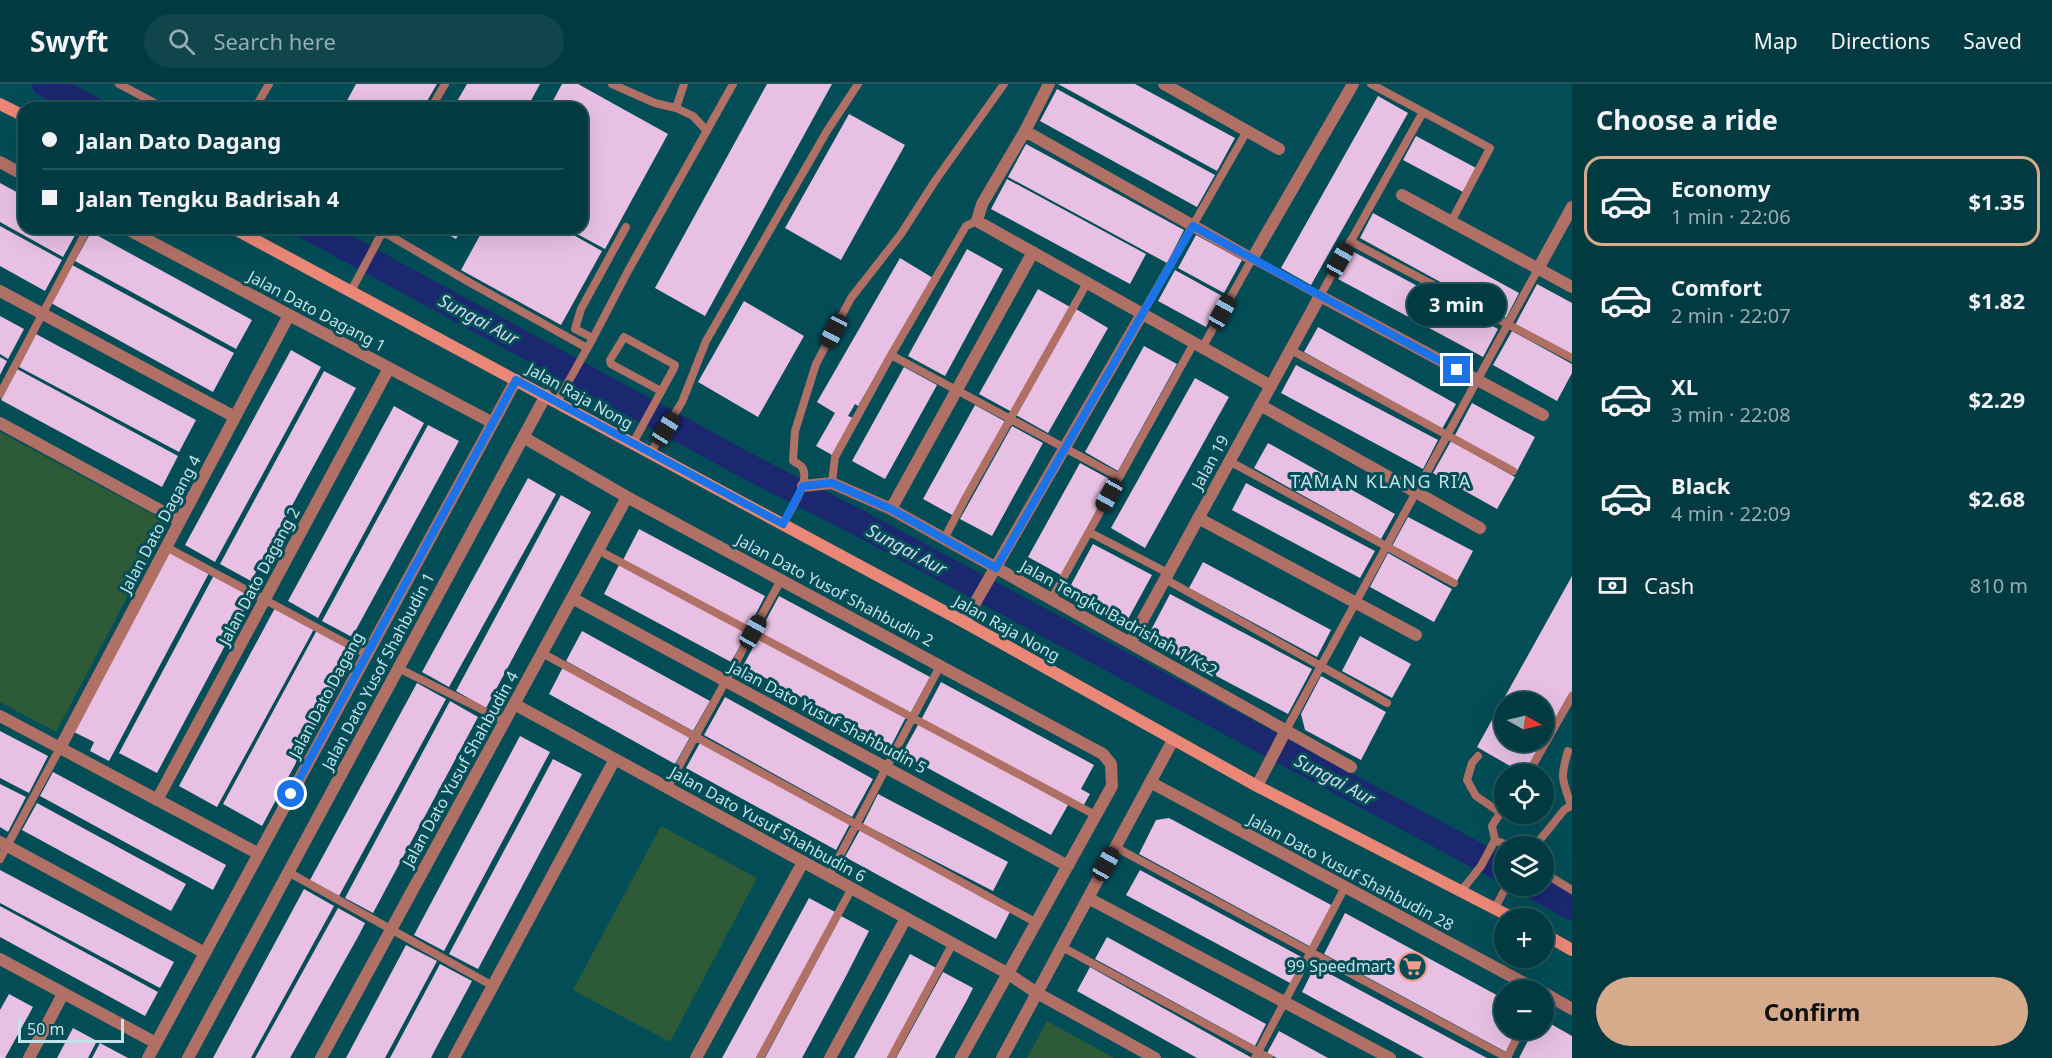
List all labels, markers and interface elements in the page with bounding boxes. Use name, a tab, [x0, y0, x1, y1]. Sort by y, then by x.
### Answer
search box	[144, 14, 564, 68]
text: Swyft	[30, 22, 108, 60]
icon: search	[165, 25, 198, 58]
text: Search here	[213, 26, 336, 56]
text: Map	[1754, 27, 1798, 55]
text: Directions	[1831, 27, 1930, 55]
text: Saved	[1963, 27, 2022, 55]
text: Choose a ride	[1596, 101, 1778, 138]
text: Jalan Dato Dagang	[78, 125, 281, 155]
text: Economy	[1671, 173, 1770, 203]
icon: car	[1599, 174, 1653, 228]
text: Jalan Tengku Badrisah 4	[78, 183, 339, 213]
text: $1.35	[1968, 186, 2025, 216]
text: 1 min · 22:06	[1671, 203, 1791, 230]
car	[1323, 240, 1357, 280]
street label: Jalan Dato Dagang 1	[242, 264, 390, 357]
text: Comfort	[1671, 272, 1762, 302]
icon: car	[1599, 273, 1653, 327]
callout: 3 min	[1408, 283, 1506, 325]
text: $1.82	[1968, 285, 2025, 315]
water label: Sungai Aur	[435, 288, 524, 351]
text: 3 min	[1429, 291, 1484, 318]
car	[1205, 292, 1239, 332]
text: 2 min · 22:07	[1671, 302, 1791, 329]
car	[818, 311, 850, 351]
route end	[1443, 356, 1470, 383]
street label: Jalan Raja Nong	[521, 357, 637, 434]
text: XL	[1671, 371, 1698, 401]
icon: car	[1599, 372, 1653, 426]
text: $2.29	[1968, 384, 2025, 414]
text: 3 min · 22:08	[1671, 401, 1791, 428]
car	[649, 409, 683, 449]
street label: Jalan 19	[1185, 431, 1234, 495]
street label: Jalan Dato Dagang 4	[113, 451, 206, 599]
district label: TAMAN KLANG RIA	[1290, 469, 1472, 493]
text: Black	[1671, 470, 1730, 500]
icon: car	[1599, 471, 1653, 525]
car	[1092, 475, 1126, 515]
text: $2.68	[1968, 483, 2025, 513]
text: 4 min · 22:09	[1671, 500, 1791, 527]
street label: Jalan Dato Dagang 2	[212, 503, 305, 651]
water label: Sungai Aur	[863, 518, 952, 581]
street label: Jalan Dato Yusof Shahbudin 2	[731, 528, 938, 652]
street label: Jalan Tengku Badrishah 1/Ks2	[1015, 554, 1221, 681]
street label: Jalan Dato Yusof Shahbudin 1	[316, 568, 440, 775]
icon: cash	[1596, 569, 1629, 602]
text: Cash	[1644, 570, 1694, 600]
text: 810 m	[1970, 572, 2028, 599]
street label: Jalan Raja Nong	[948, 589, 1064, 666]
car	[736, 612, 770, 652]
street label: Jalan Dato Dagang	[282, 628, 369, 764]
street label: Jalan Dato Yusuf Shahbudin 5	[724, 654, 931, 779]
street label: Jalan Dato Yusuf Shahbudin 4	[396, 667, 523, 873]
north arrow	[1494, 692, 1554, 752]
map controls	[1494, 692, 1554, 1040]
water label: Sungai Aur	[1291, 748, 1380, 811]
street label: Jalan Dato Yusuf Shahbudin 6	[664, 760, 870, 887]
button: locate	[1494, 764, 1554, 824]
route start	[277, 780, 304, 807]
street label: Jalan Dato Yusuf Shahbudin 28	[1243, 807, 1458, 936]
button: layers	[1494, 836, 1554, 896]
car	[1089, 844, 1123, 884]
button: +	[1494, 908, 1554, 968]
supermarket icon: 99 Speedmart	[1397, 950, 1429, 982]
place label: 99 Speedmart	[1287, 955, 1392, 977]
button: Confirm	[1596, 977, 2028, 1046]
button: −	[1494, 980, 1554, 1040]
scale bar	[18, 1016, 124, 1044]
text: 50 m	[27, 1018, 64, 1040]

